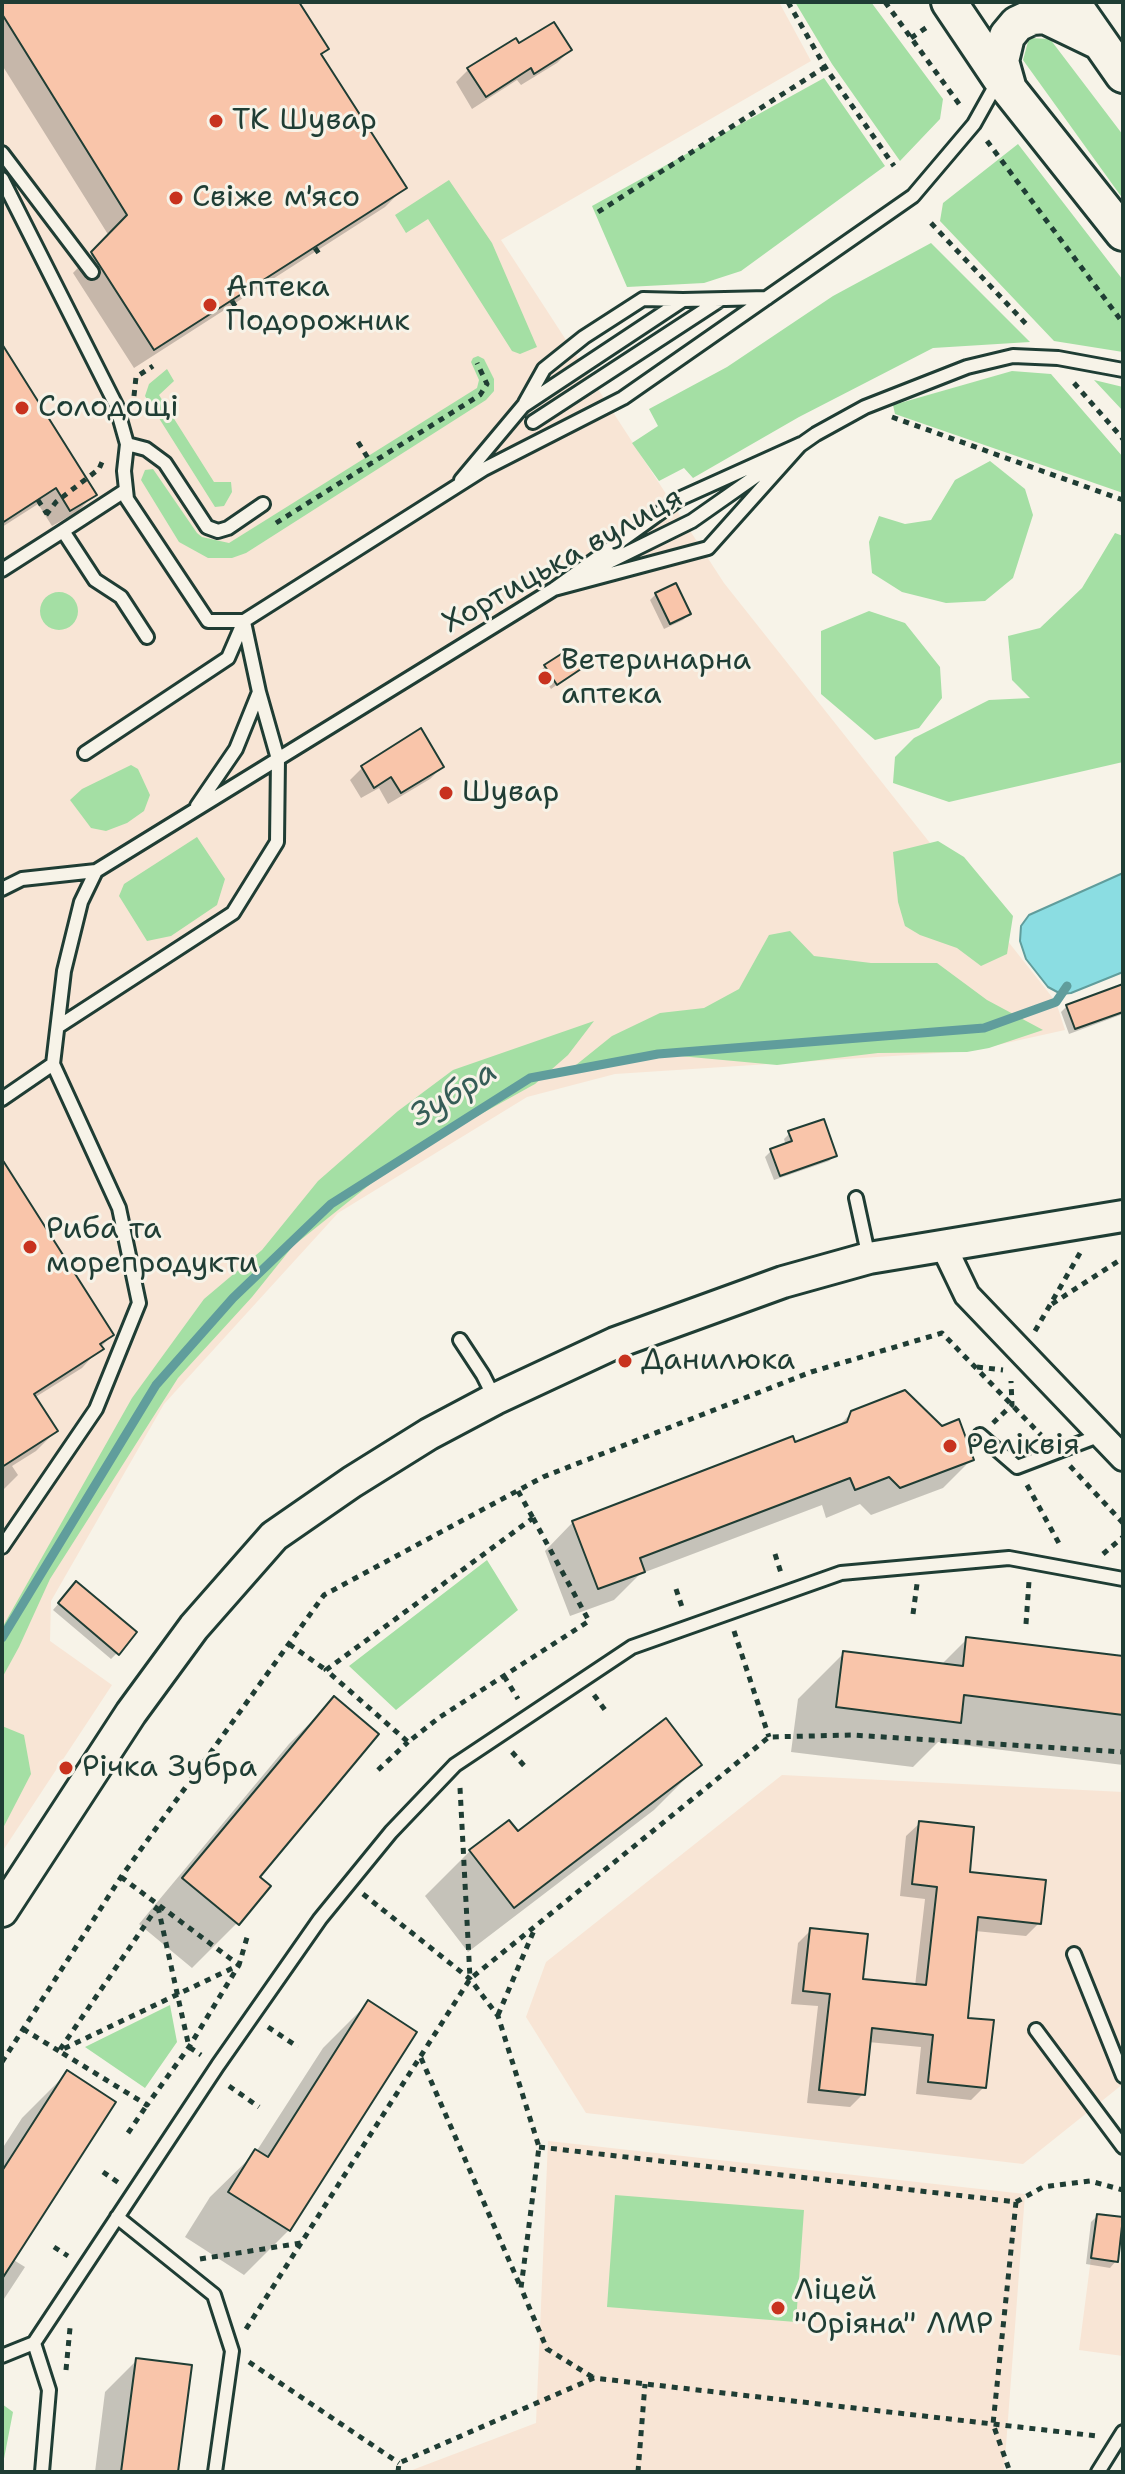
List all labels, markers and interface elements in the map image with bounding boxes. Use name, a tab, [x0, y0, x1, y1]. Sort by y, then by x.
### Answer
place label: ТК Шувар	[232, 103, 377, 139]
marker: ТК Шувар	[207, 112, 225, 130]
place label: Свіже м'ясо	[192, 180, 360, 216]
marker: Свіже м'ясо	[167, 189, 185, 207]
place label: Аптека Подорожник	[226, 270, 410, 340]
marker: Аптека Подорожник	[201, 296, 219, 314]
place label: Солодощі	[38, 390, 179, 426]
marker: Солодощі	[13, 399, 31, 417]
street label: Хортицька вулиця	[437, 480, 689, 642]
place label: Ветеринарна аптека	[561, 643, 751, 714]
marker: Ветеринарна аптека	[536, 669, 554, 687]
place label: Шувар	[462, 775, 559, 811]
marker: Шувар	[437, 784, 455, 802]
water label: Зубра	[403, 1053, 505, 1137]
place label: Риба та морепродукти	[46, 1212, 258, 1282]
marker: Риба та морепродукти	[21, 1238, 39, 1256]
place label: Данилюка	[641, 1343, 795, 1379]
marker: Данилюка	[616, 1352, 634, 1370]
place label: Реліквія	[966, 1428, 1080, 1464]
marker: Реліквія	[941, 1437, 959, 1455]
place label: Річка Зубра	[82, 1750, 257, 1786]
marker: Річка Зубра	[57, 1759, 75, 1777]
place label: Ліцей "Оріяна" ЛМР	[794, 2273, 993, 2344]
marker: Ліцей "Оріяна" ЛМР	[769, 2299, 787, 2317]

